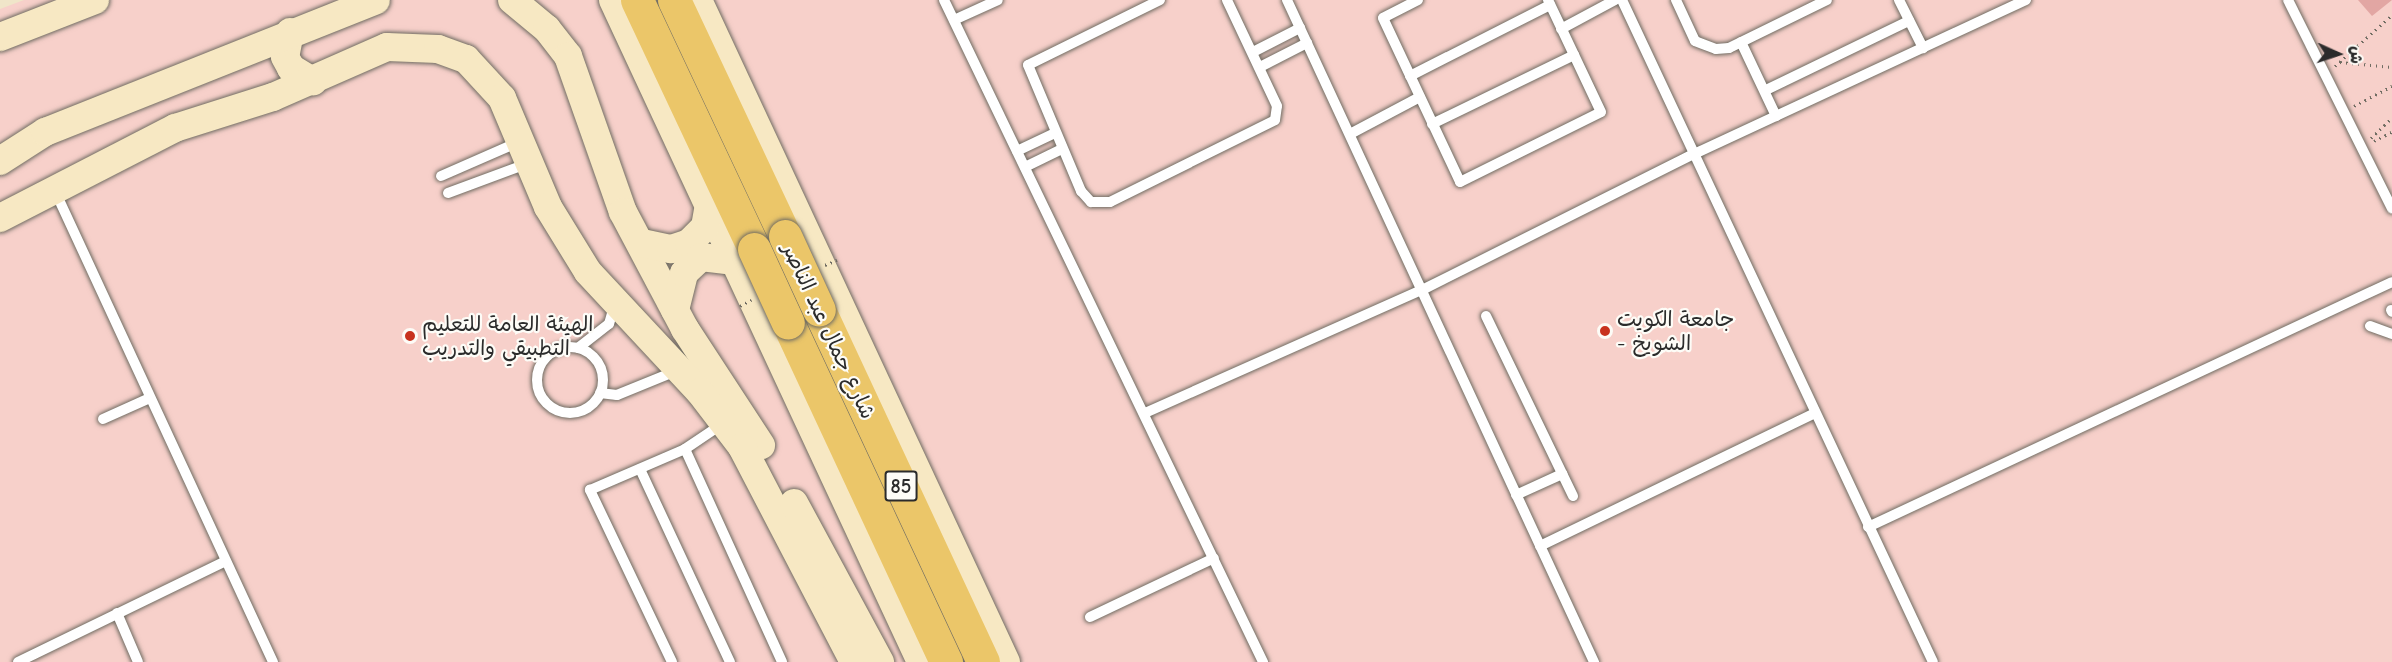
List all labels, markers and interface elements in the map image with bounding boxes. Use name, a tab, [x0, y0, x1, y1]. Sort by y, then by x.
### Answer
north arrow	[2308, 24, 2368, 84]
text: ش	[2347, 46, 2365, 64]
street label: شارع جمال عبد الناصر	[777, 239, 881, 423]
place label: جامعة الكويت - الشويخ	[1617, 306, 1734, 356]
place label: الهيئة العامة للتعليم التطبيقي والتدريب	[422, 311, 593, 361]
marker: جامعة الكويت - الشويخ	[1598, 324, 1612, 338]
marker: الهيئة العامة للتعليم التطبيقي والتدريب	[403, 329, 417, 343]
road number: 85	[884, 469, 918, 503]

